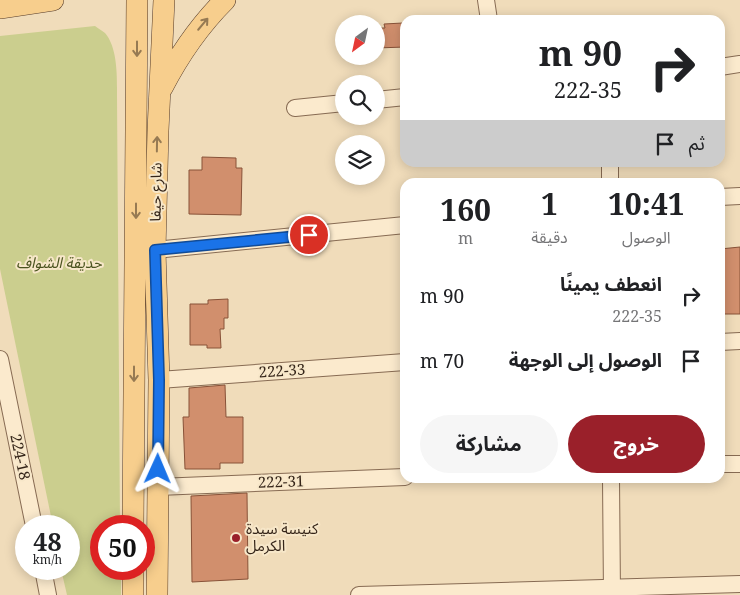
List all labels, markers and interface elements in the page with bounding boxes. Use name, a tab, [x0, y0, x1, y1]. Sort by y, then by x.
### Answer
north arrow	[335, 15, 385, 65]
map controls	[335, 15, 385, 185]
one-way arrow	[197, 18, 209, 31]
text: 90 m	[539, 29, 622, 76]
icon: right	[640, 35, 705, 100]
one-way arrow	[132, 40, 142, 56]
text: 222-35	[554, 74, 622, 104]
button: search	[335, 75, 385, 125]
icon: arrive	[651, 130, 679, 158]
text: ثم	[689, 130, 705, 156]
button: layers	[335, 135, 385, 185]
one-way arrow	[153, 136, 162, 152]
street label: شارع حيفا	[144, 162, 169, 222]
text: 1	[541, 183, 558, 224]
text: 10:41	[608, 183, 685, 224]
text: 160	[440, 189, 491, 230]
one-way arrow	[131, 202, 141, 219]
pin	[288, 214, 330, 256]
icon: arrive	[295, 221, 323, 249]
text: دقيقة	[531, 226, 568, 248]
text: الوصول	[622, 226, 671, 248]
text: m	[458, 227, 473, 249]
park label: حديقة الشواف	[16, 252, 102, 272]
text: انعطف يمينًا	[560, 271, 662, 297]
icon: right	[677, 282, 705, 310]
text: 90 m	[420, 283, 464, 309]
text: 222-35	[612, 305, 662, 327]
text: الوصول إلى الوجهة	[509, 347, 662, 373]
icon: arrive	[677, 347, 705, 375]
text: 70 m	[420, 348, 464, 374]
street label: 222-33	[258, 358, 306, 382]
one-way arrow	[129, 365, 139, 381]
button: مشاركة	[420, 415, 558, 473]
button: خروج	[568, 415, 705, 473]
street label: 224-18	[6, 432, 36, 482]
position arrow	[131, 442, 183, 494]
street label: 222-31	[257, 470, 305, 492]
speed limit sign: 50	[90, 515, 155, 580]
place label: كنيسة سيدة الكرمل	[246, 518, 319, 555]
text: 48	[33, 524, 62, 558]
marker: كنيسة سيدة الكرمل	[230, 532, 242, 544]
text: km/h	[33, 551, 62, 568]

